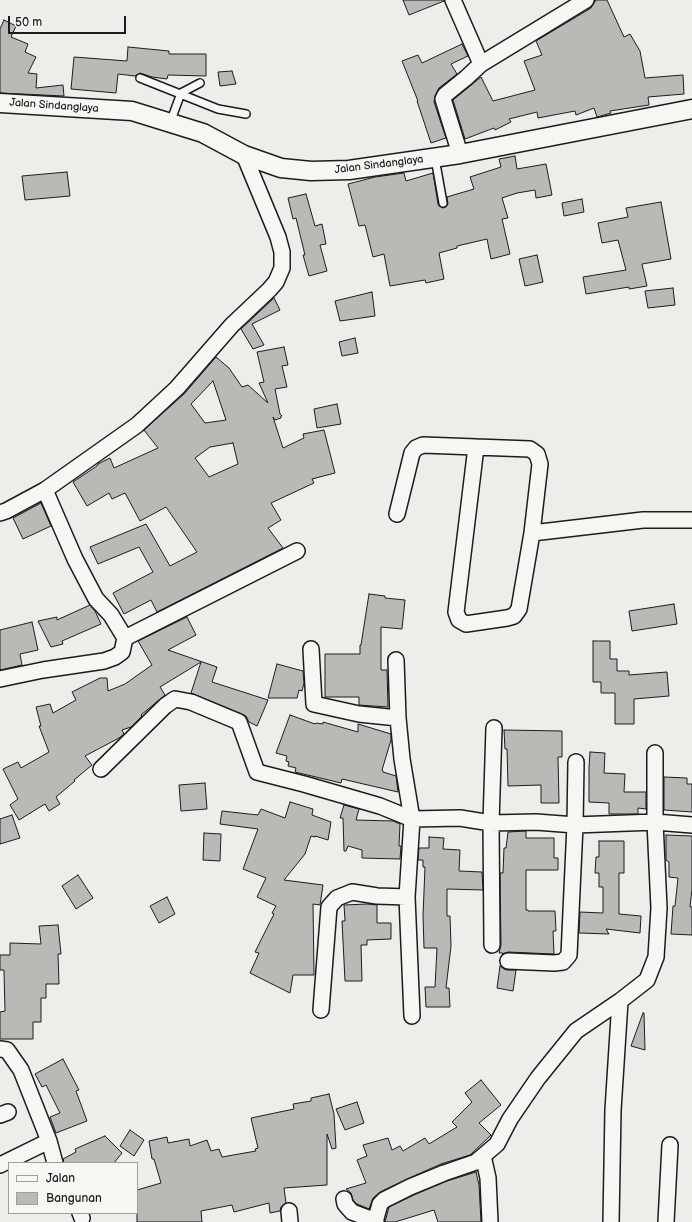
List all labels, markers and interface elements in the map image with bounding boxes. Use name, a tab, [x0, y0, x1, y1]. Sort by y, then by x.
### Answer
scale bar	[10, 8, 128, 34]
text: 50 m	[15, 15, 42, 30]
street label: Jalan Sindanglaya	[9, 96, 99, 116]
street label: Jalan Sindanglaya	[334, 153, 424, 177]
legend	[8, 1162, 138, 1214]
text: Jalan	[46, 1171, 75, 1186]
text: Bangunan	[46, 1191, 102, 1206]

